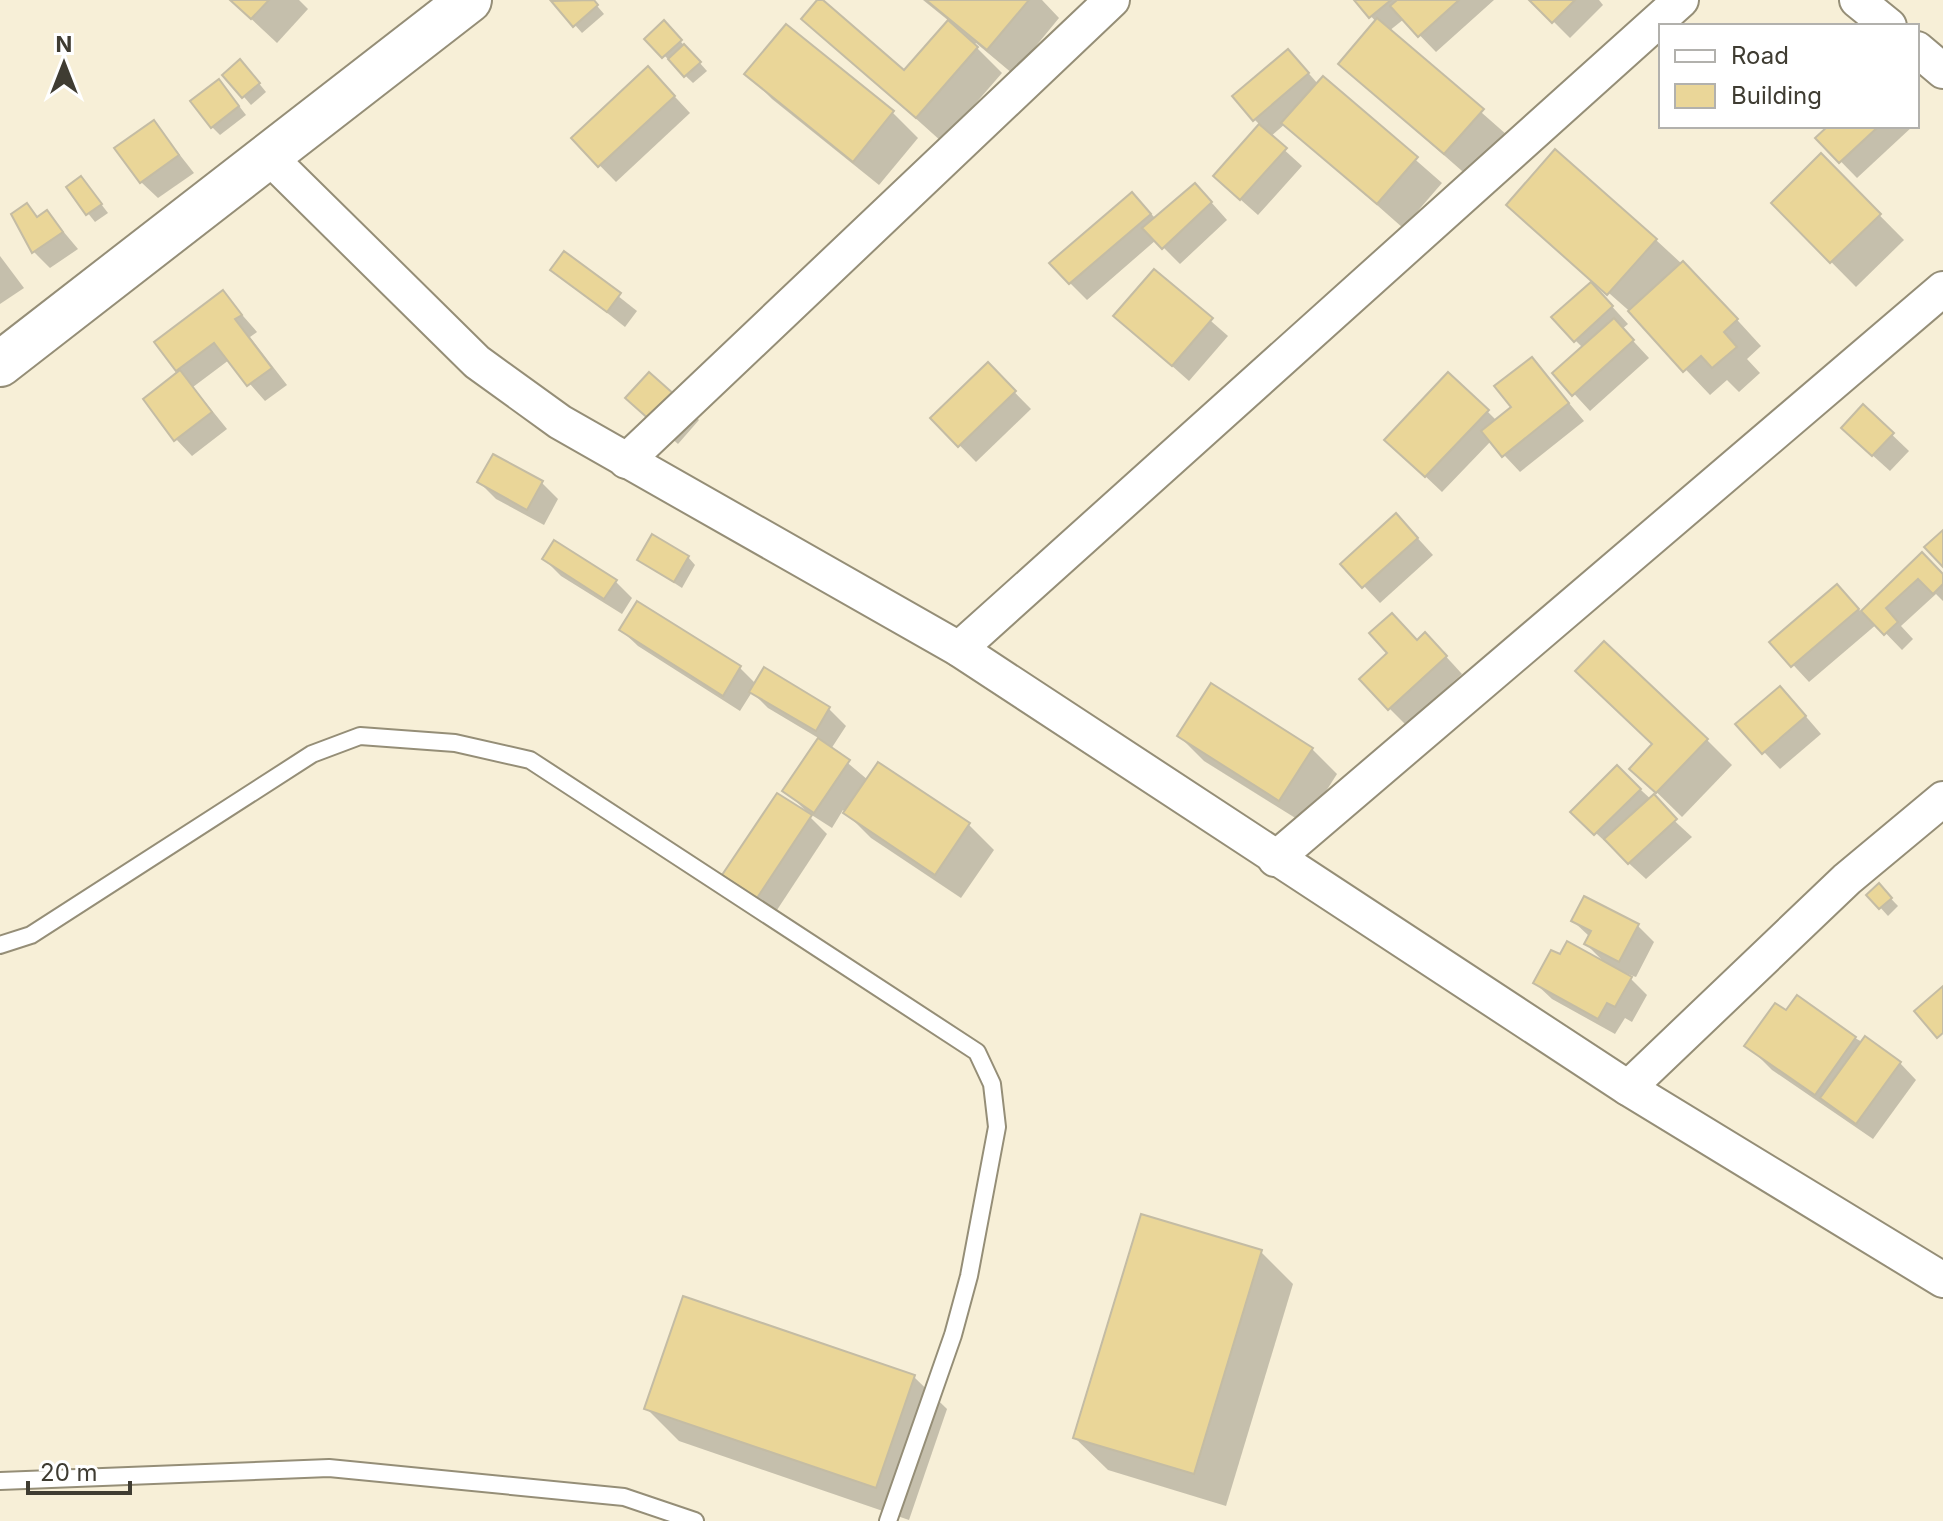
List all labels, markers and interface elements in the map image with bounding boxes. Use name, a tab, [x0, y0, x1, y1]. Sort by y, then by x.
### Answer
north arrow	[24, 24, 104, 104]
legend	[1659, 24, 1919, 128]
text: N	[56, 31, 72, 57]
text: Road	[1731, 41, 1789, 70]
text: Building	[1731, 81, 1822, 110]
scale bar	[28, 1445, 130, 1495]
text: 20 m	[40, 1458, 98, 1487]

